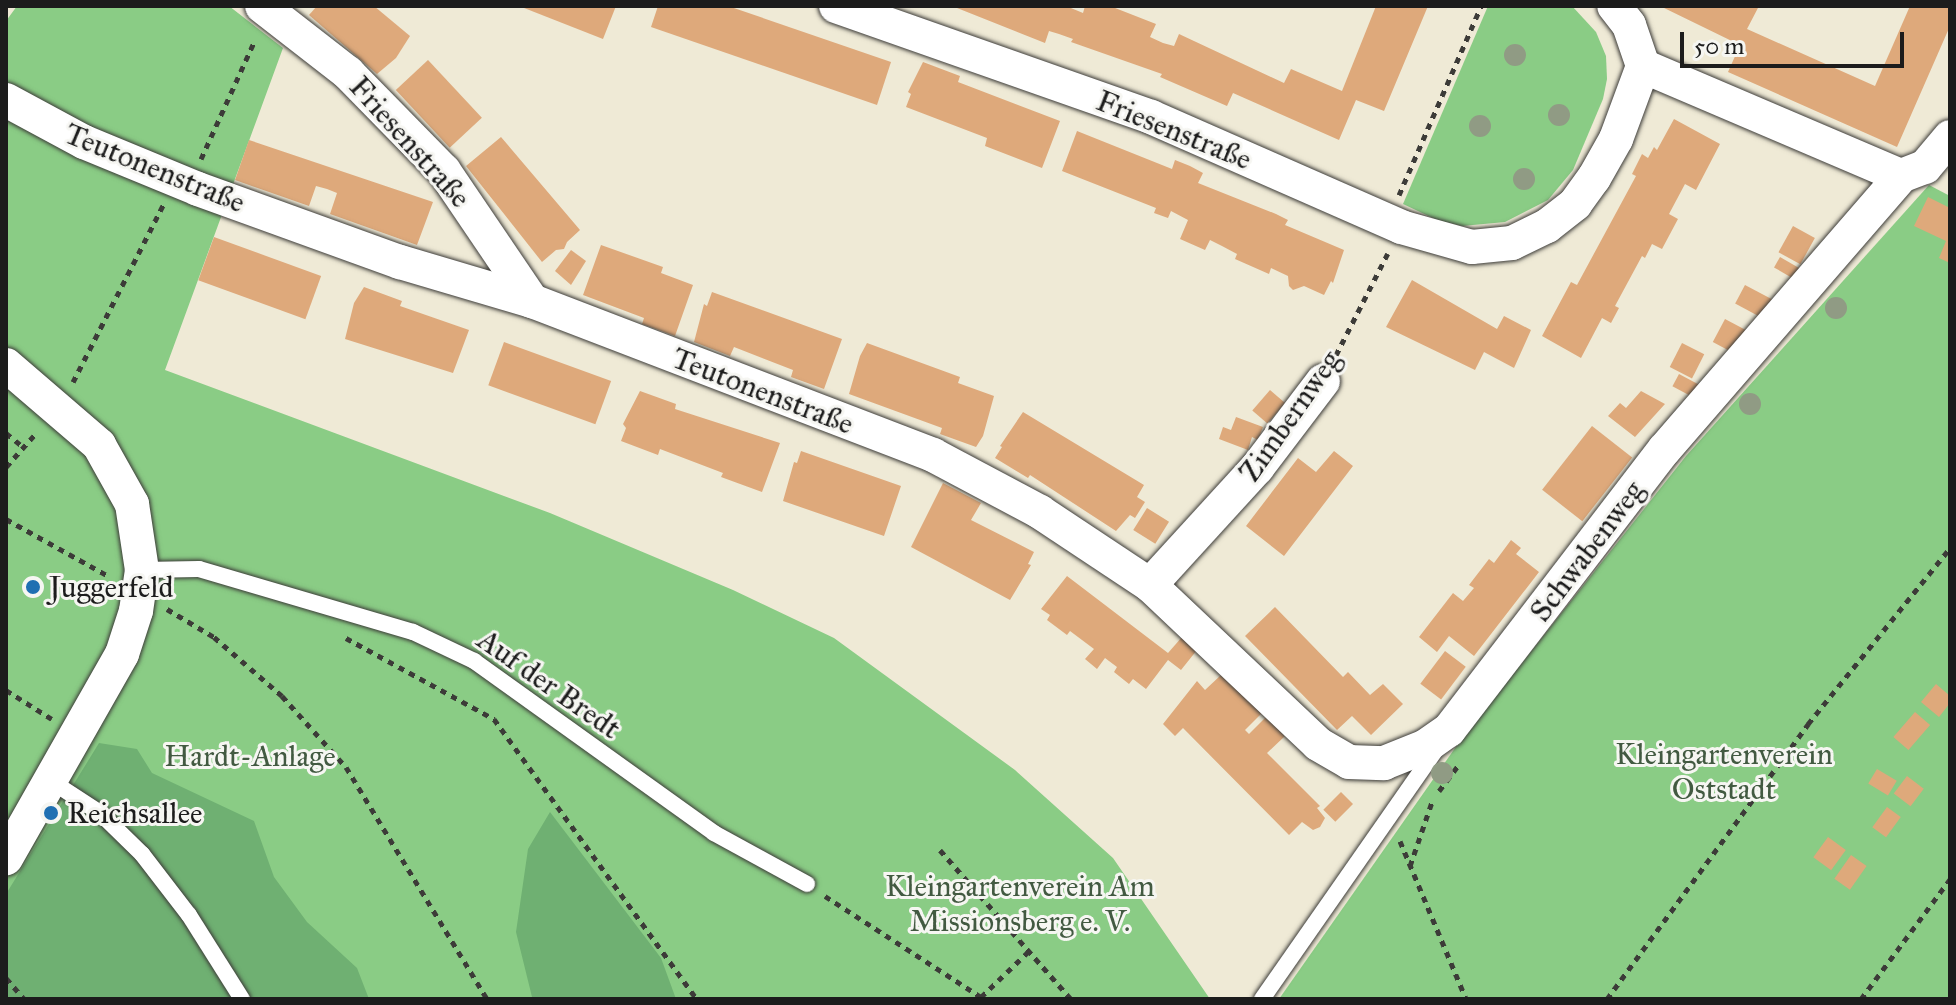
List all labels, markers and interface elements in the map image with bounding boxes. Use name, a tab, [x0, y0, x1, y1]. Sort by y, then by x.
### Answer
scale bar	[1684, 16, 1908, 66]
text: 50 m	[1694, 31, 1744, 61]
street label: Friesenstraße	[342, 69, 478, 215]
street label: Friesenstraße	[1091, 83, 1257, 177]
street label: Teutonenstraße	[60, 116, 250, 220]
street label: Teutonenstraße	[667, 340, 859, 442]
street label: Zimbernweg	[1232, 343, 1348, 489]
street label: Schwabenweg	[1522, 473, 1652, 629]
place label: Juggerfeld	[49, 569, 174, 605]
marker: Juggerfeld	[24, 578, 42, 596]
street label: Auf der Bredt	[470, 621, 628, 747]
park label: Kleingartenverein Oststadt	[1615, 736, 1833, 806]
park label: Hardt-Anlage	[164, 738, 336, 774]
place label: Reichsallee	[67, 795, 203, 831]
marker: Reichsallee	[42, 804, 60, 822]
park label: Kleingartenverein Am Missionsberg e. V.	[885, 868, 1155, 938]

